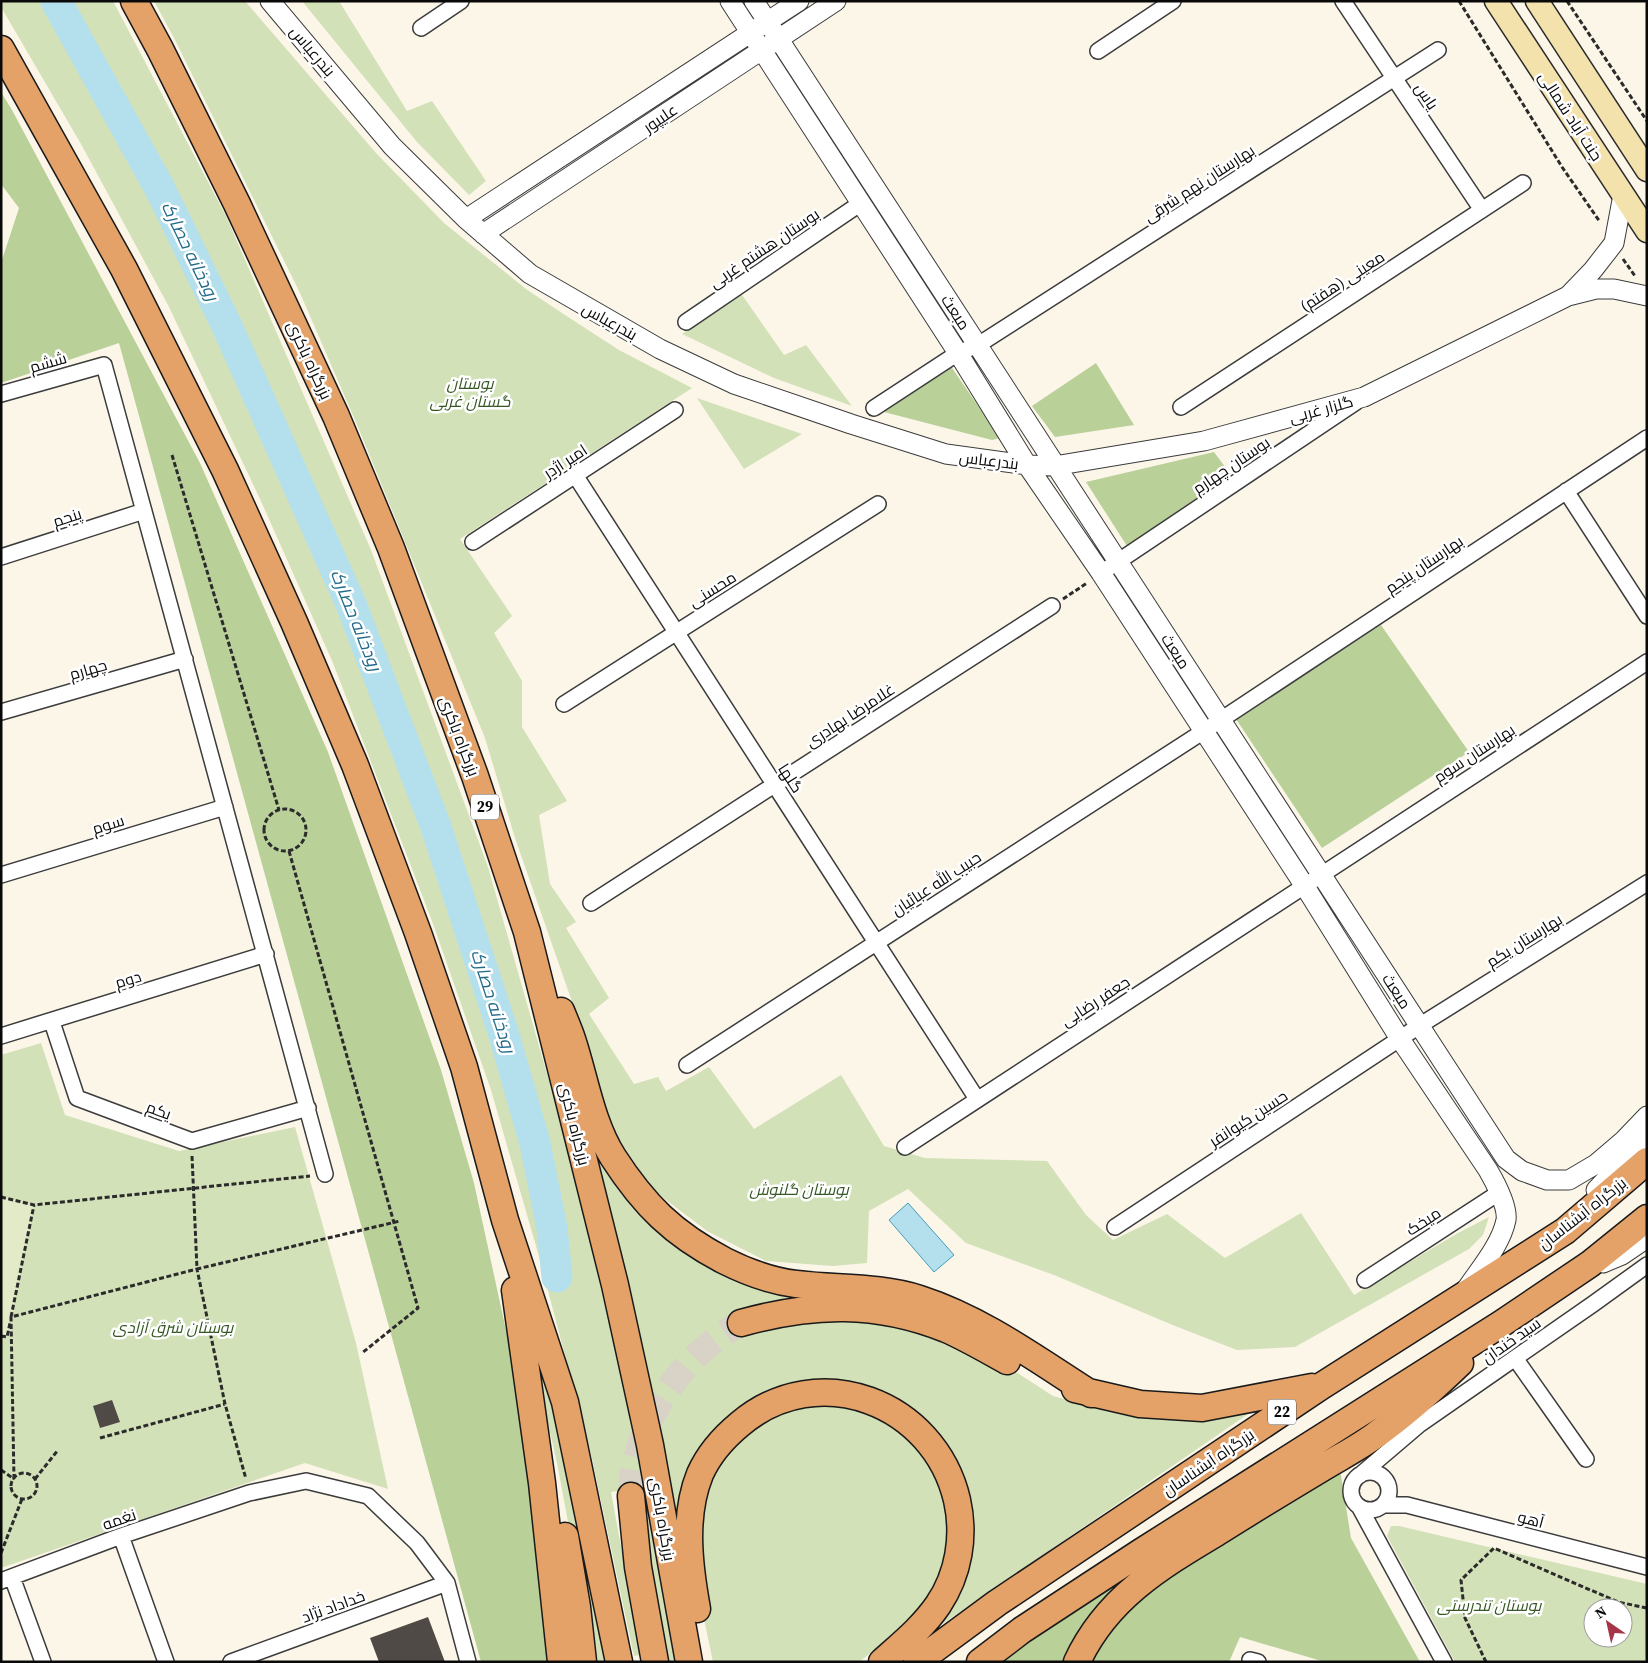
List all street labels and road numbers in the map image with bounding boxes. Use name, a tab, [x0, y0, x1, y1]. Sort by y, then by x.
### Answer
street label: بندرعباس	[285, 21, 341, 81]
street label: جنت آباد شمالی	[1534, 67, 1608, 165]
street label: یاس	[1410, 78, 1444, 115]
street label: علیپور	[638, 98, 682, 138]
street label: بهارستان نهم شرقی	[1139, 139, 1259, 228]
street label: بوستان هشتم غربی	[704, 203, 824, 294]
street label: معینی (هفتم)	[1295, 245, 1389, 317]
street label: مبعث	[936, 290, 976, 334]
street label: بندرعباس	[578, 297, 642, 345]
street label: بزرگراه باکری	[282, 317, 338, 403]
street label: ششم	[27, 346, 69, 379]
street label: گلزار غربی	[1287, 390, 1355, 428]
street label: بوستان چهارم	[1188, 431, 1275, 500]
street label: امیر اژدر	[538, 439, 591, 484]
street label: بندرعباس	[958, 445, 1020, 475]
street label: پنجم	[50, 502, 85, 533]
street label: بهارستان پنجم	[1381, 530, 1468, 599]
street label: محسنی	[684, 566, 740, 612]
street label: مبعث	[1156, 629, 1196, 673]
street label: چهارم	[67, 653, 110, 686]
street label: غلامرضا بهادری	[801, 678, 899, 752]
street label: بزرگراه باکری	[435, 693, 485, 779]
street label: بهارستان سوم	[1429, 718, 1520, 788]
street label: گلها	[773, 759, 809, 797]
road number: 29	[471, 794, 499, 820]
street label: سوم	[89, 809, 127, 840]
street label: حبیب الله عبائیان	[887, 846, 985, 920]
street label: بهارستان یکم	[1482, 908, 1567, 973]
street label: دوم	[112, 965, 144, 994]
street label: مبعث	[1377, 969, 1417, 1013]
street label: جعفر رضایی	[1056, 970, 1134, 1032]
street label: بزرگراه باکری	[554, 1080, 596, 1168]
street label: حسین کیوانفر	[1204, 1084, 1292, 1152]
street label: یکم	[143, 1095, 175, 1126]
street label: بزرگراه آبشناسان	[1533, 1172, 1631, 1254]
street label: میخک	[1401, 1202, 1445, 1240]
street label: سید خندان	[1477, 1312, 1545, 1368]
road number: 22	[1268, 1400, 1296, 1424]
street label: بزرگراه آبشناسان	[1158, 1423, 1258, 1501]
street label: بزرگراه باکری	[645, 1476, 681, 1562]
street label: نغمه	[99, 1503, 139, 1535]
street label: آهو	[1515, 1505, 1547, 1533]
street label: خداداد نژاد	[298, 1584, 368, 1628]

